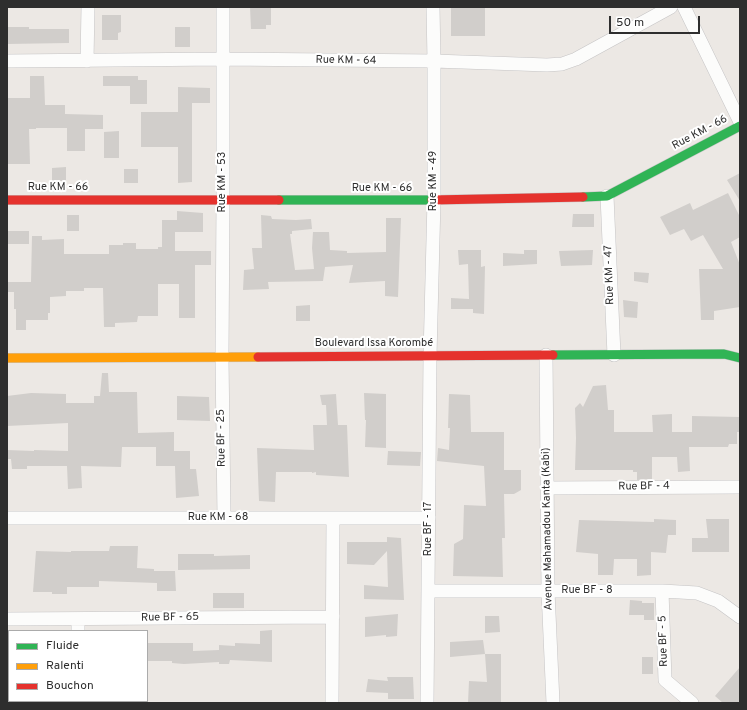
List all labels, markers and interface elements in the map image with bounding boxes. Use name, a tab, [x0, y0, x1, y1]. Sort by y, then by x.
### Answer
scale bar	[611, 8, 702, 34]
text: 50 m	[616, 15, 644, 31]
street label: Rue KM - 64	[315, 54, 377, 68]
street label: Rue KM - 66	[670, 113, 730, 153]
street label: Rue KM - 49	[427, 151, 441, 211]
street label: Rue KM - 53	[216, 152, 230, 212]
street label: Rue KM - 66	[28, 181, 88, 195]
street label: Rue KM - 66	[352, 182, 412, 196]
street label: Rue KM - 47	[602, 245, 618, 305]
street label: Boulevard Issa Korombé	[315, 337, 433, 351]
street label: Rue BF - 25	[215, 409, 229, 467]
street label: Avenue Mahamadou Kanta (Kabi)	[540, 447, 556, 611]
street label: Rue BF - 4	[618, 480, 670, 494]
street label: Rue BF - 17	[422, 502, 436, 556]
street label: Rue KM - 68	[188, 511, 248, 525]
street label: Rue BF - 8	[561, 584, 613, 598]
street label: Rue BF - 65	[141, 611, 199, 625]
street label: Rue BF - 5	[657, 615, 671, 667]
legend	[8, 630, 148, 702]
text: Fluide	[46, 638, 79, 654]
text: Ralenti	[46, 658, 84, 674]
text: Bouchon	[46, 678, 94, 694]

